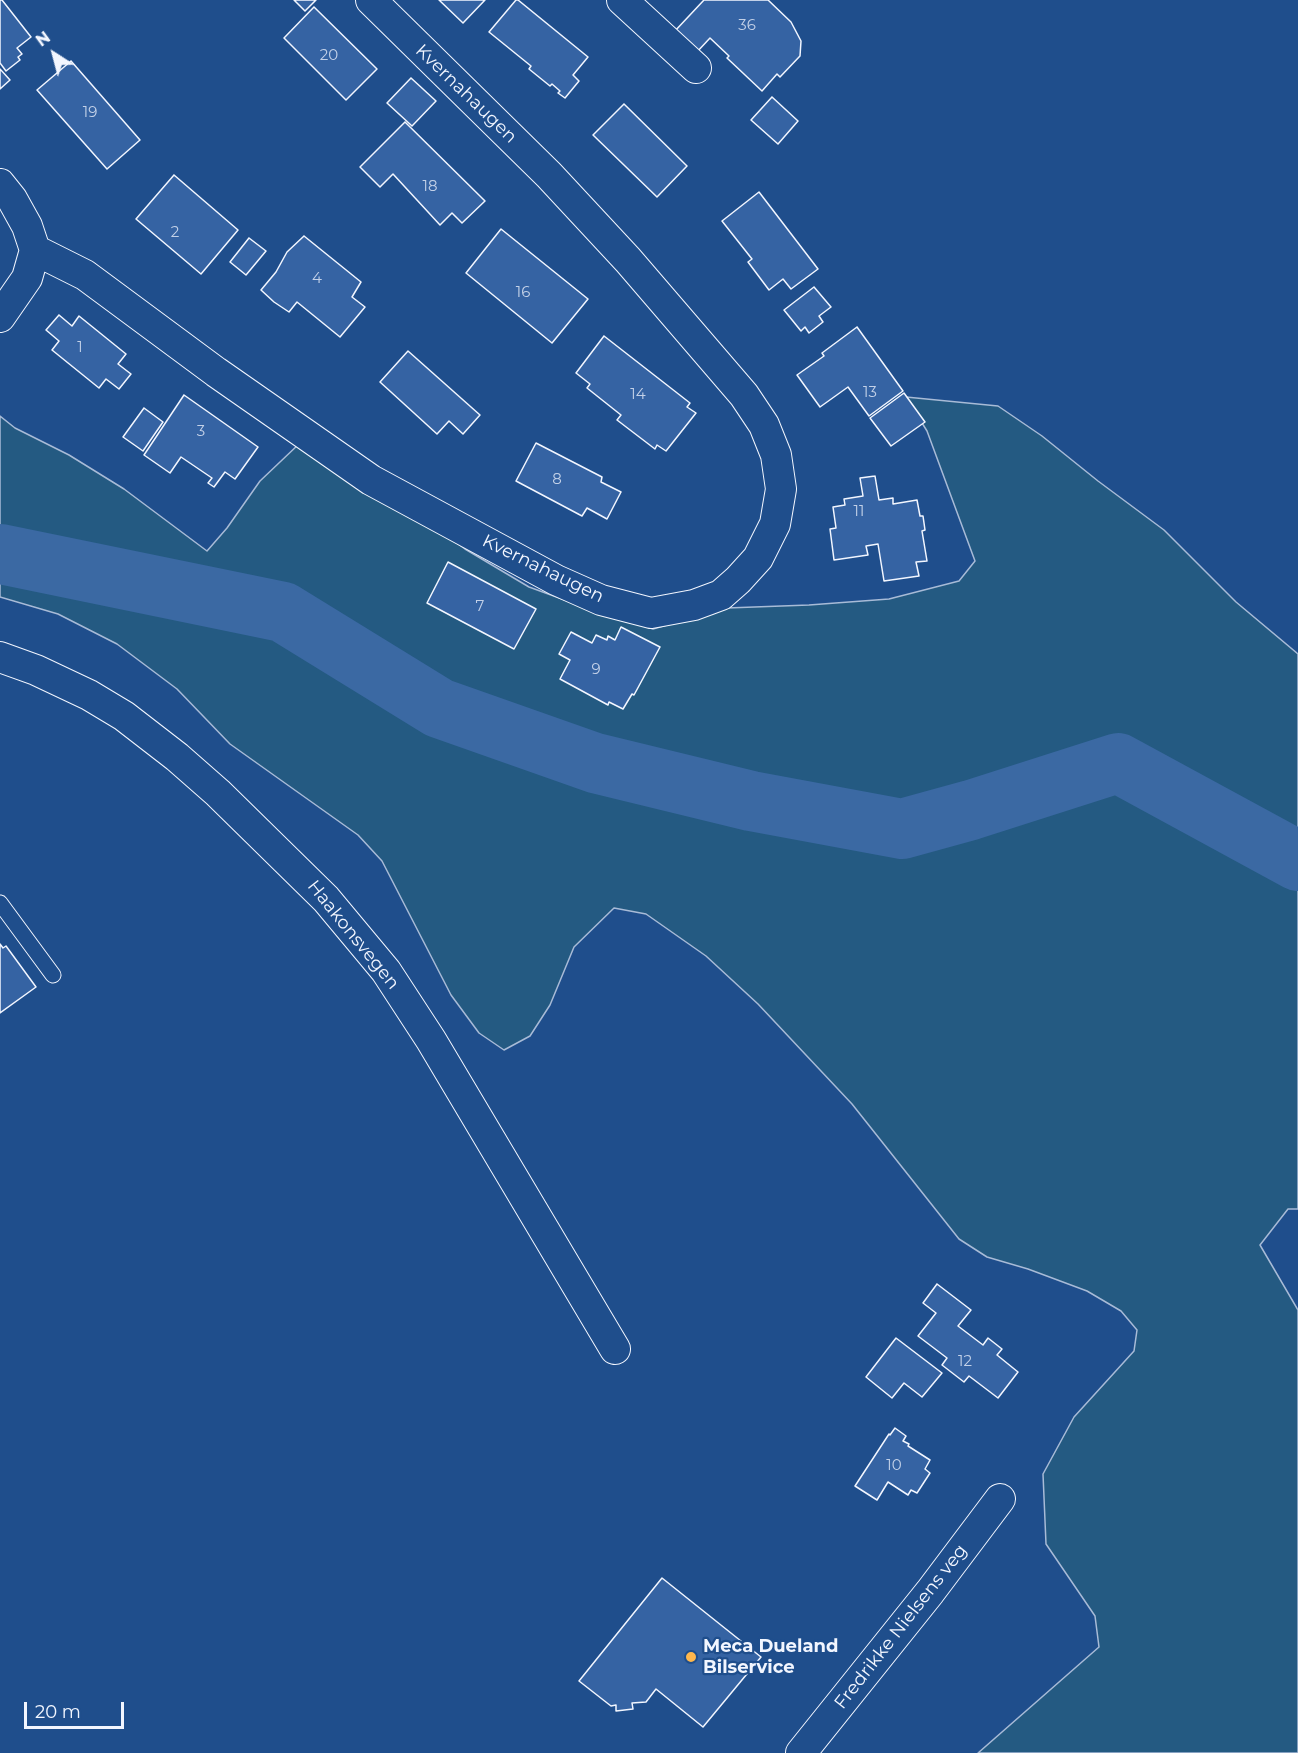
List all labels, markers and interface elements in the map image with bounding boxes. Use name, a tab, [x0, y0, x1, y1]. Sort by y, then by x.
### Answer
house number: 36	[738, 17, 756, 35]
north arrow	[24, 24, 84, 84]
text: N	[32, 28, 54, 51]
street label: Kvernahaugen	[411, 40, 521, 148]
house number: 20	[320, 47, 338, 65]
house number: 19	[83, 104, 97, 122]
house number: 18	[423, 178, 437, 196]
house number: 2	[171, 224, 179, 242]
house number: 4	[312, 270, 322, 288]
house number: 16	[516, 284, 530, 302]
house number: 1	[77, 339, 83, 357]
house number: 13	[863, 384, 877, 402]
house number: 14	[630, 386, 646, 404]
house number: 3	[197, 423, 205, 441]
house number: 8	[552, 471, 562, 489]
house number: 11	[854, 503, 864, 521]
street label: Kvernahaugen	[479, 530, 607, 608]
house number: 7	[476, 598, 484, 616]
house number: 9	[591, 661, 601, 679]
street label: Haakonsvegen	[302, 876, 404, 994]
house number: 12	[958, 1353, 972, 1371]
house number: 10	[886, 1457, 902, 1475]
street label: Fredrikke Nielsens veg	[830, 1540, 972, 1714]
place label: Meca Dueland Bilservice	[703, 1636, 838, 1678]
marker: Meca Dueland Bilservice	[684, 1650, 698, 1664]
scale bar	[27, 1690, 128, 1728]
text: 20 m	[35, 1701, 81, 1723]

